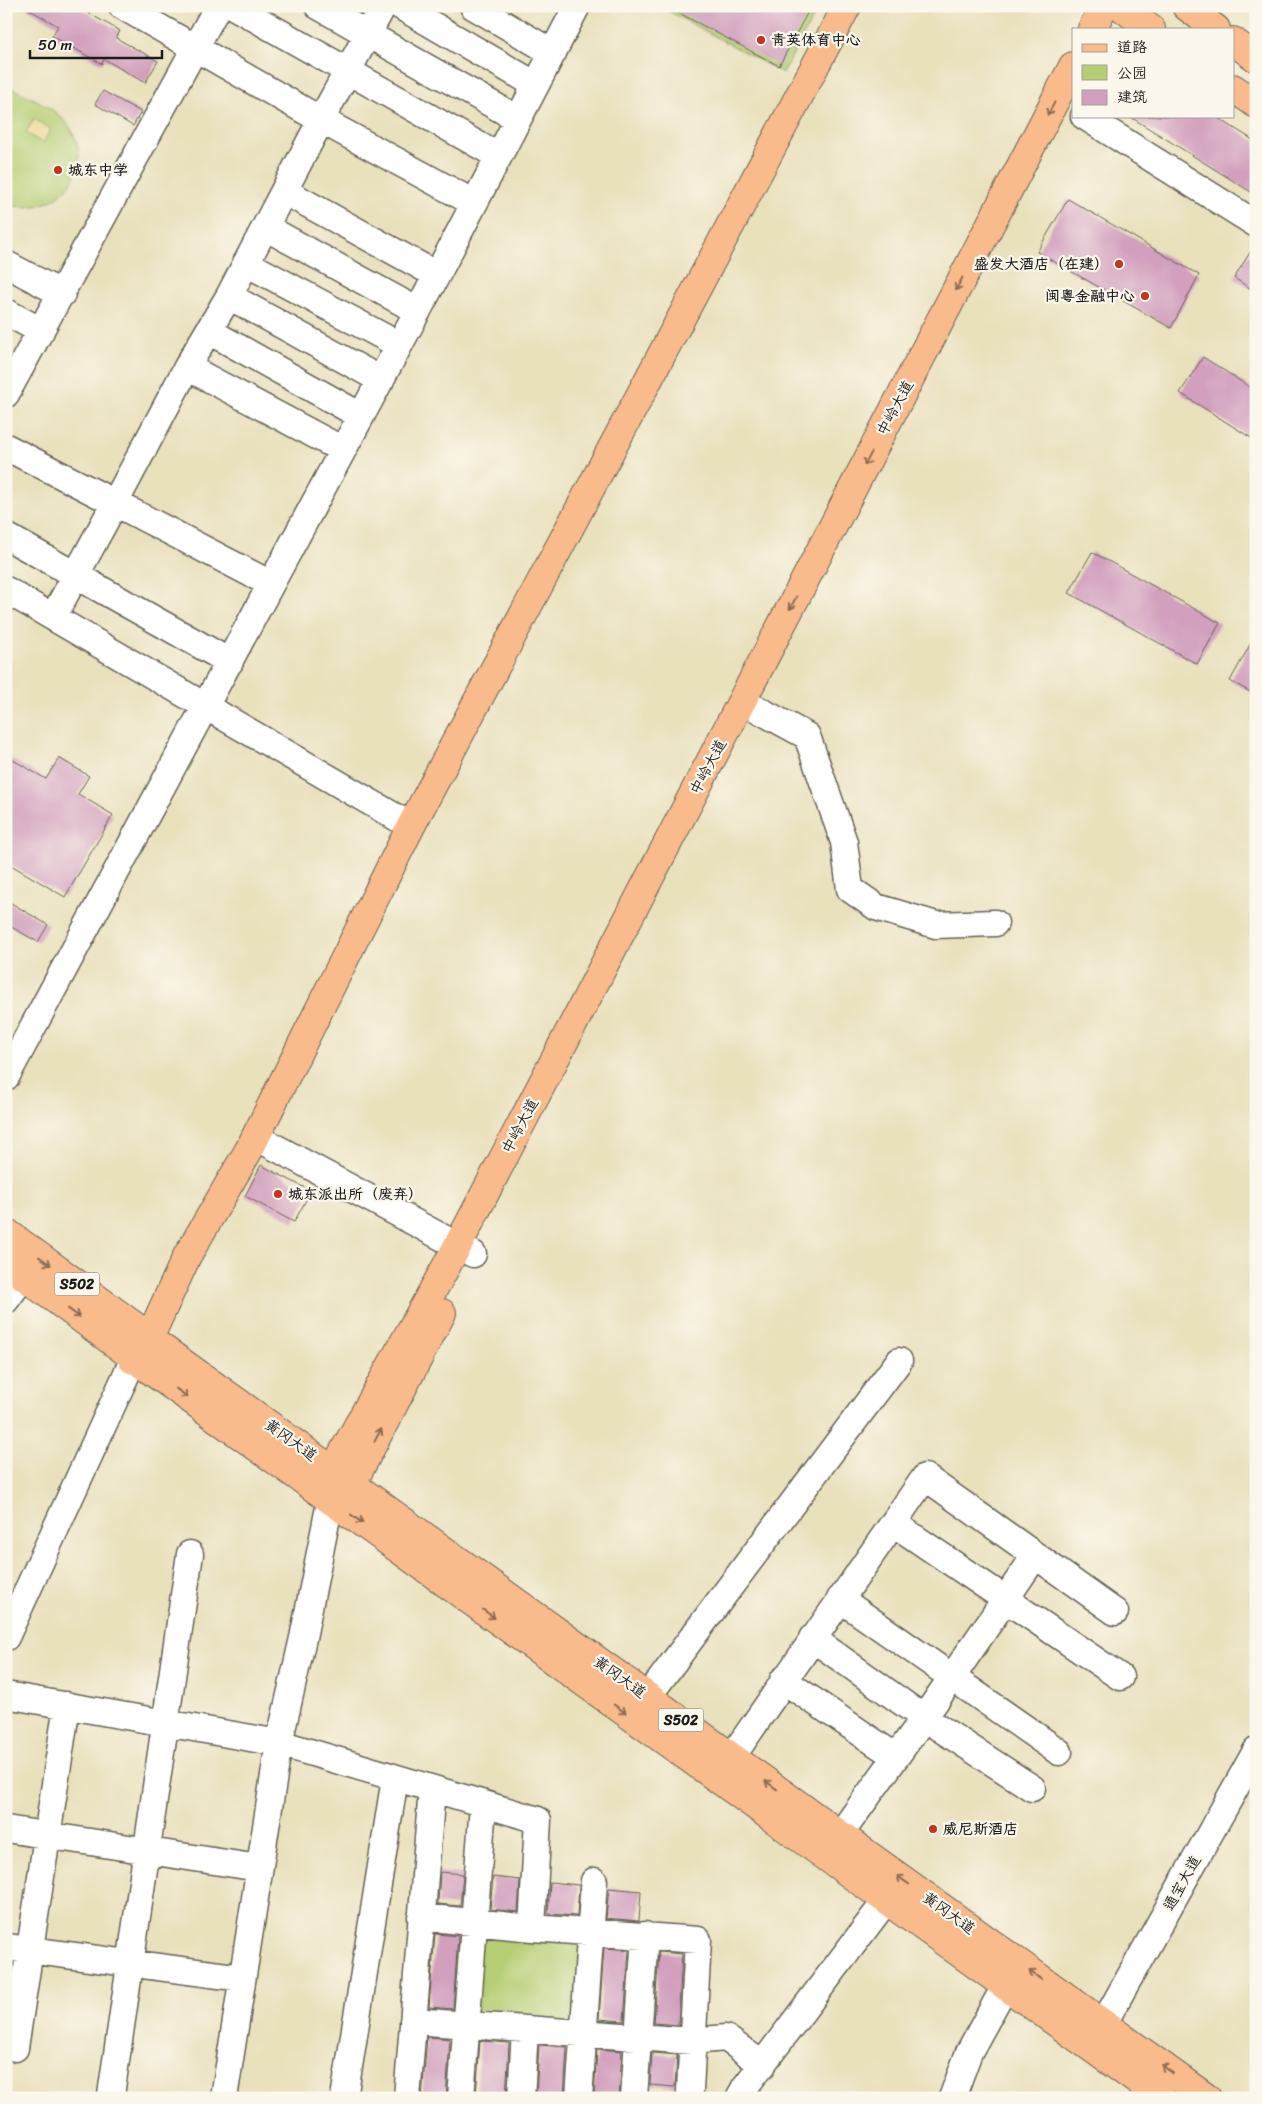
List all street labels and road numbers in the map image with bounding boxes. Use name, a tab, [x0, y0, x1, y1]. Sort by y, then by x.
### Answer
street label: 中岭大道	[869, 375, 921, 441]
street label: 中岭大道	[682, 734, 734, 800]
street label: 中岭大道	[494, 1093, 546, 1159]
road number: S502	[54, 1272, 100, 1296]
street label: 黄冈大道	[259, 1412, 323, 1468]
street label: 黄冈大道	[588, 1649, 652, 1705]
road number: S502	[658, 1708, 704, 1732]
street label: 通宝大道	[1156, 1850, 1208, 1916]
street label: 黄冈大道	[917, 1885, 981, 1941]

